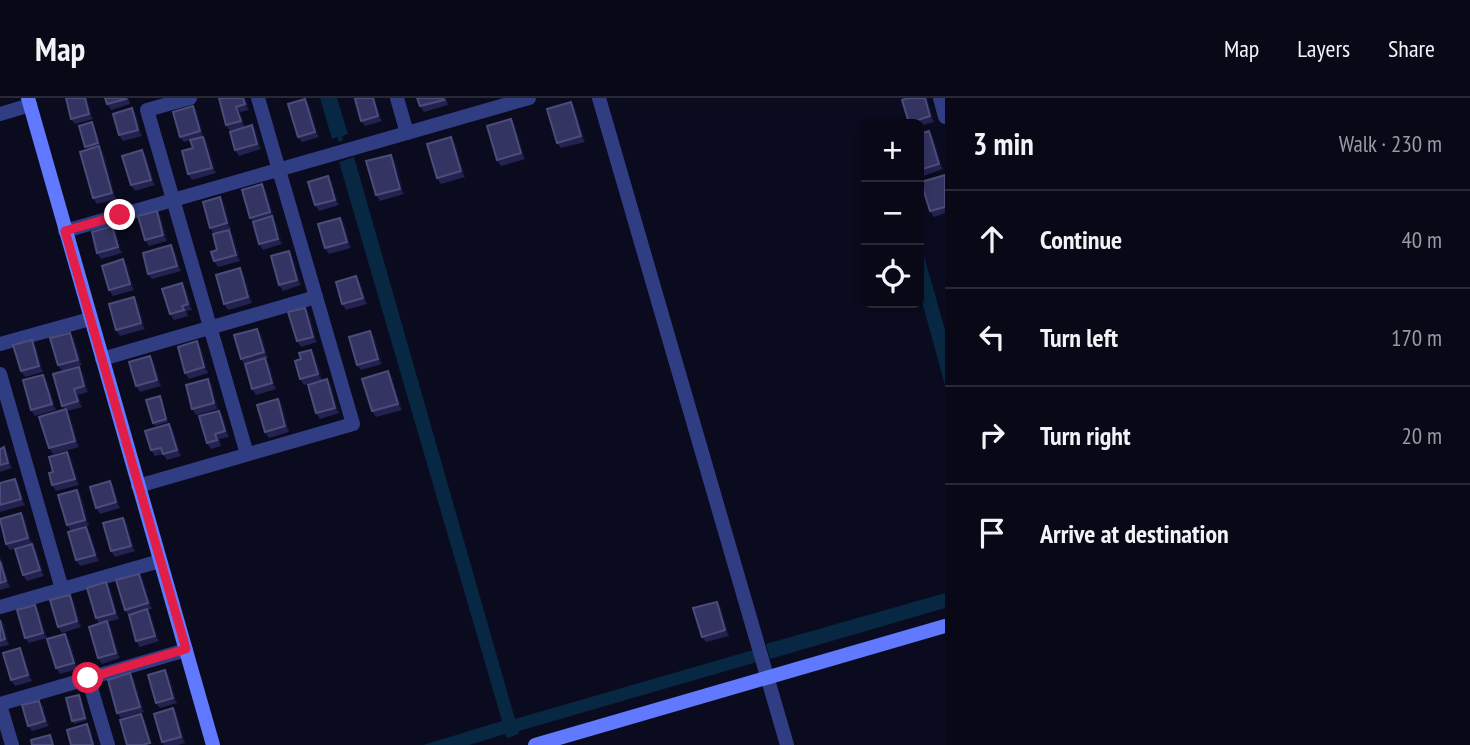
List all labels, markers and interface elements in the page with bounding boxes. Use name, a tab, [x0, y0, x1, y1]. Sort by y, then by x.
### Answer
text: Map	[35, 27, 85, 70]
text: Map	[1224, 33, 1259, 64]
text: Layers	[1297, 33, 1350, 64]
text: Share	[1388, 33, 1435, 64]
map controls	[861, 119, 924, 308]
button: +	[861, 119, 924, 182]
text: 3 min	[973, 124, 1034, 163]
text: Walk · 230 m	[1339, 129, 1442, 158]
button: −	[861, 182, 924, 245]
route end	[104, 199, 135, 230]
icon: ahead	[973, 220, 1011, 258]
text: Continue	[1040, 223, 1122, 256]
text: 40 m	[1401, 225, 1442, 254]
button: locate	[861, 245, 924, 308]
icon: left	[973, 318, 1011, 356]
text: Turn left	[1040, 321, 1118, 354]
text: 170 m	[1391, 323, 1442, 352]
icon: right	[973, 416, 1011, 454]
text: Turn right	[1040, 419, 1131, 452]
text: 20 m	[1401, 421, 1442, 450]
icon: arrive	[973, 514, 1011, 552]
text: Arrive at destination	[1040, 517, 1229, 550]
route start	[72, 662, 103, 693]

